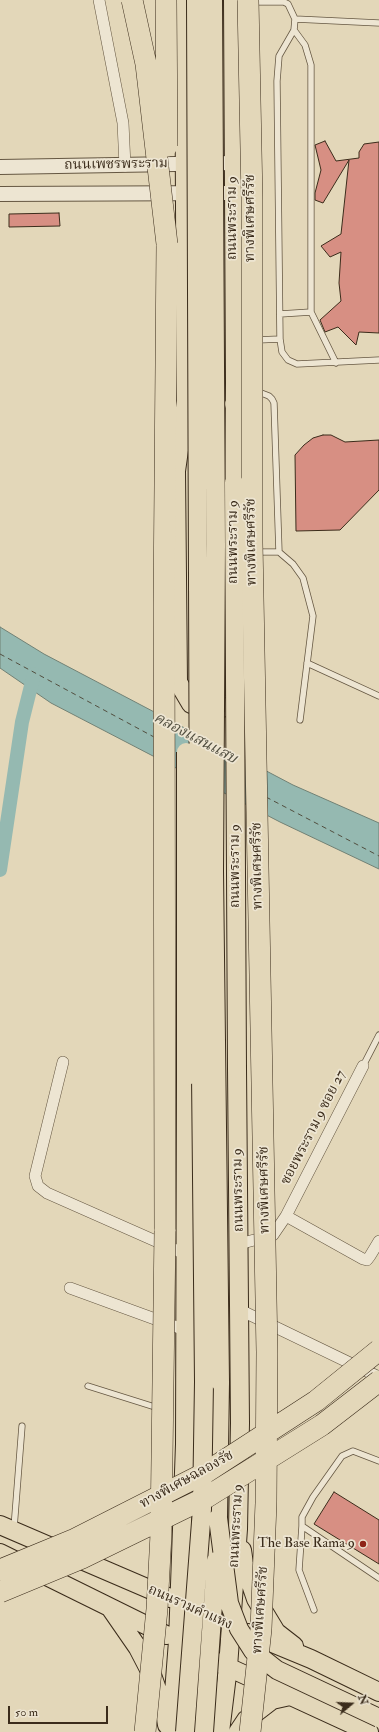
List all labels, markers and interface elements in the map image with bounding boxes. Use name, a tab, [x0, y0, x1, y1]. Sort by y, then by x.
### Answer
street label: ถนนเพชรพระราม	[64, 156, 168, 174]
street label: ทางพิเศษศรีรัช	[243, 174, 259, 262]
street label: ถนนพระราม 9	[225, 176, 241, 260]
street label: ทางพิเศษศรีรัช	[243, 498, 261, 586]
street label: ถนนพระราม 9	[226, 500, 242, 584]
water label: คลองแสนแสบ	[150, 709, 240, 769]
street label: ทางพิเศษศรีรัช	[249, 822, 267, 910]
street label: ถนนพระราม 9	[228, 824, 244, 908]
street label: ซอยพระราม 9 ซอย 27	[278, 1068, 350, 1188]
street label: ทางพิเศษศรีรัช	[256, 1146, 274, 1234]
street label: ถนนพระราม 9	[230, 1148, 248, 1232]
street label: ทางพิเศษฉลองรัช	[137, 1447, 237, 1513]
street label: ถนนพระราม 9	[226, 1484, 248, 1568]
place label: The Base Rama 9	[257, 1536, 355, 1552]
marker: The Base Rama 9	[358, 1539, 368, 1549]
street label: ทางพิเศษศรีรัช	[250, 1566, 272, 1654]
street label: ถนนรามคำแหง	[145, 1582, 235, 1634]
north arrow	[331, 1684, 371, 1724]
text: N	[355, 1693, 371, 1707]
scale bar	[10, 1698, 110, 1724]
text: 50 m	[15, 1705, 38, 1720]

